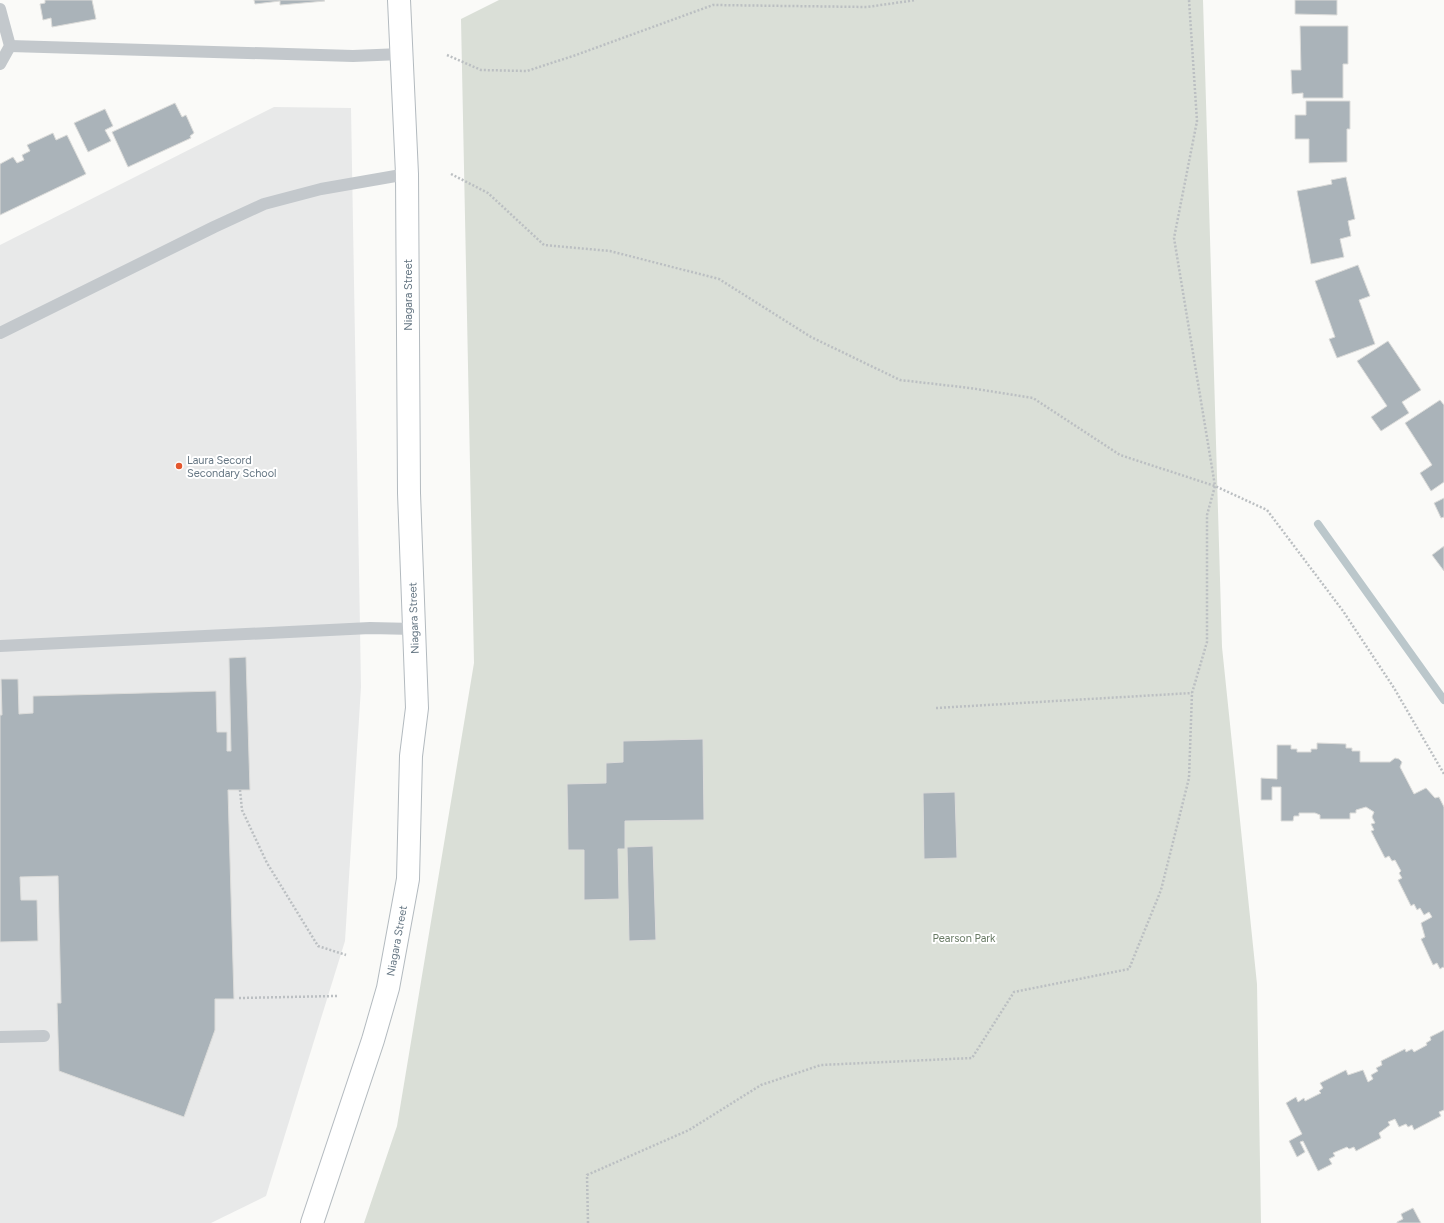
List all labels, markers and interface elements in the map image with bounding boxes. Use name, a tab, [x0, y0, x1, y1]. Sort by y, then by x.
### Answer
street label: Niagara Street	[402, 259, 415, 331]
place label: Laura Secord Secondary School	[187, 454, 277, 480]
marker: Laura Secord Secondary School	[174, 461, 184, 471]
street label: Niagara Street	[406, 582, 422, 654]
street label: Niagara Street	[384, 904, 410, 977]
park label: Pearson Park	[933, 932, 996, 945]

